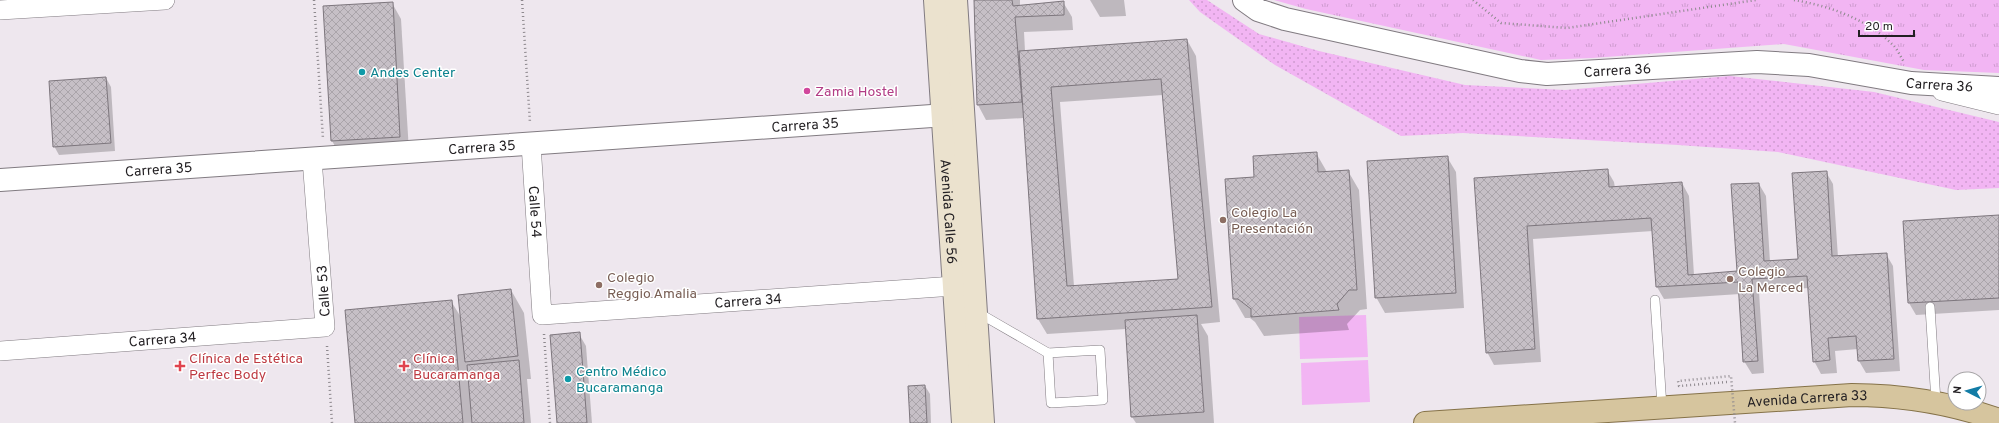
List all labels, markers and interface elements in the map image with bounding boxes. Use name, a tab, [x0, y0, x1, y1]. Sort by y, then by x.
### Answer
scale bar	[1859, 12, 1914, 38]
text: 20 m	[1865, 19, 1893, 35]
street label: Carrera 36	[1583, 61, 1652, 82]
place label: Andes Center	[370, 65, 456, 82]
marker: Andes Center	[357, 67, 367, 77]
street label: Carrera 36	[1904, 75, 1973, 97]
place label: Zamia Hostel	[815, 84, 898, 101]
marker: Zamia Hostel	[802, 86, 812, 96]
street label: Carrera 35	[771, 115, 840, 137]
street label: Carrera 35	[448, 138, 516, 159]
street label: Avenida Calle 56	[936, 159, 959, 265]
street label: Carrera 35	[124, 160, 193, 181]
street label: Calle 54	[524, 185, 544, 239]
place label: Colegio La Presentación	[1231, 205, 1313, 238]
marker: Colegio La Presentación	[1218, 215, 1228, 225]
place label: Colegio La Merced	[1738, 264, 1803, 297]
street label: Calle 53	[314, 265, 335, 317]
place label: Colegio Reggio Amalia	[607, 270, 697, 303]
marker: Colegio La Merced	[1725, 274, 1735, 284]
marker: Colegio Reggio Amalia	[594, 280, 604, 290]
street label: Carrera 34	[714, 291, 783, 313]
street label: Carrera 34	[128, 330, 197, 351]
place label: Clínica de Estética Perfec Body	[189, 351, 303, 384]
place label: Clínica Bucaramanga	[413, 351, 500, 384]
marker: Clínica de Estética Perfec Body	[174, 360, 186, 372]
marker: Clínica Bucaramanga	[398, 360, 410, 372]
place label: Centro Médico Bucaramanga	[576, 364, 667, 397]
north arrow	[1947, 371, 1987, 411]
marker: Centro Médico Bucaramanga	[563, 374, 573, 384]
text: N	[1951, 385, 1965, 395]
street label: Avenida Carrera 33	[1746, 388, 1868, 412]

